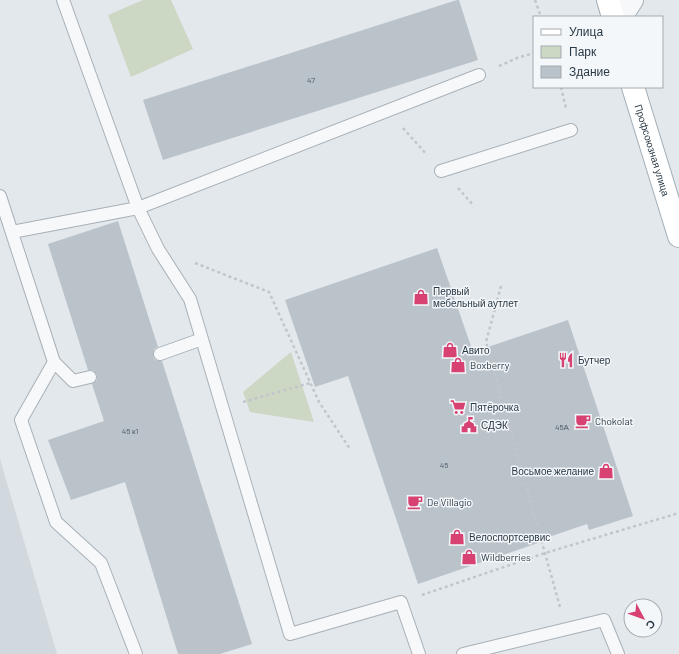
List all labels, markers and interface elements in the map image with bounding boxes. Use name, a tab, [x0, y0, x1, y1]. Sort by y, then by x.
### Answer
legend	[533, 16, 663, 88]
text: Улица	[569, 24, 603, 39]
text: Парк	[569, 44, 597, 59]
text: Здание	[569, 64, 610, 79]
house number: 47	[307, 75, 315, 85]
street label: Профсоюзная улица	[633, 103, 672, 198]
place label: Первый мебельный аутлет	[433, 285, 518, 309]
shop icon: Первый мебельный аутлет	[412, 288, 430, 306]
shop icon: Авито	[441, 341, 459, 359]
place label: Авито	[462, 344, 490, 356]
restaurant icon: Бутчер	[557, 351, 575, 369]
place label: Бутчер	[578, 354, 611, 366]
shop icon: Boxberry	[449, 356, 467, 374]
place label: Boxberry	[470, 359, 510, 371]
supermarket icon: Пятёрочка	[449, 398, 467, 416]
place label: Пятёрочка	[470, 401, 519, 413]
cafe icon: Chokolat	[574, 412, 592, 430]
place label: Chokolat	[595, 415, 633, 427]
public building icon: СДЭК	[460, 416, 478, 434]
place label: СДЭК	[481, 419, 508, 431]
house number: 45А	[555, 422, 570, 432]
house number: 45 к1	[122, 426, 138, 436]
house number: 45	[440, 460, 448, 470]
shop icon: Восьмое желание	[597, 462, 615, 480]
place label: Восьмое желание	[512, 465, 594, 477]
cafe icon: De Villagio	[406, 493, 424, 511]
place label: De Villagio	[427, 496, 472, 508]
shop icon: Велоспортсервис	[448, 528, 466, 546]
place label: Велоспортсервис	[469, 531, 550, 543]
shop icon: Wildberries	[460, 548, 478, 566]
place label: Wildberries	[481, 551, 531, 563]
north arrow	[623, 598, 663, 638]
text: С	[643, 618, 658, 632]

